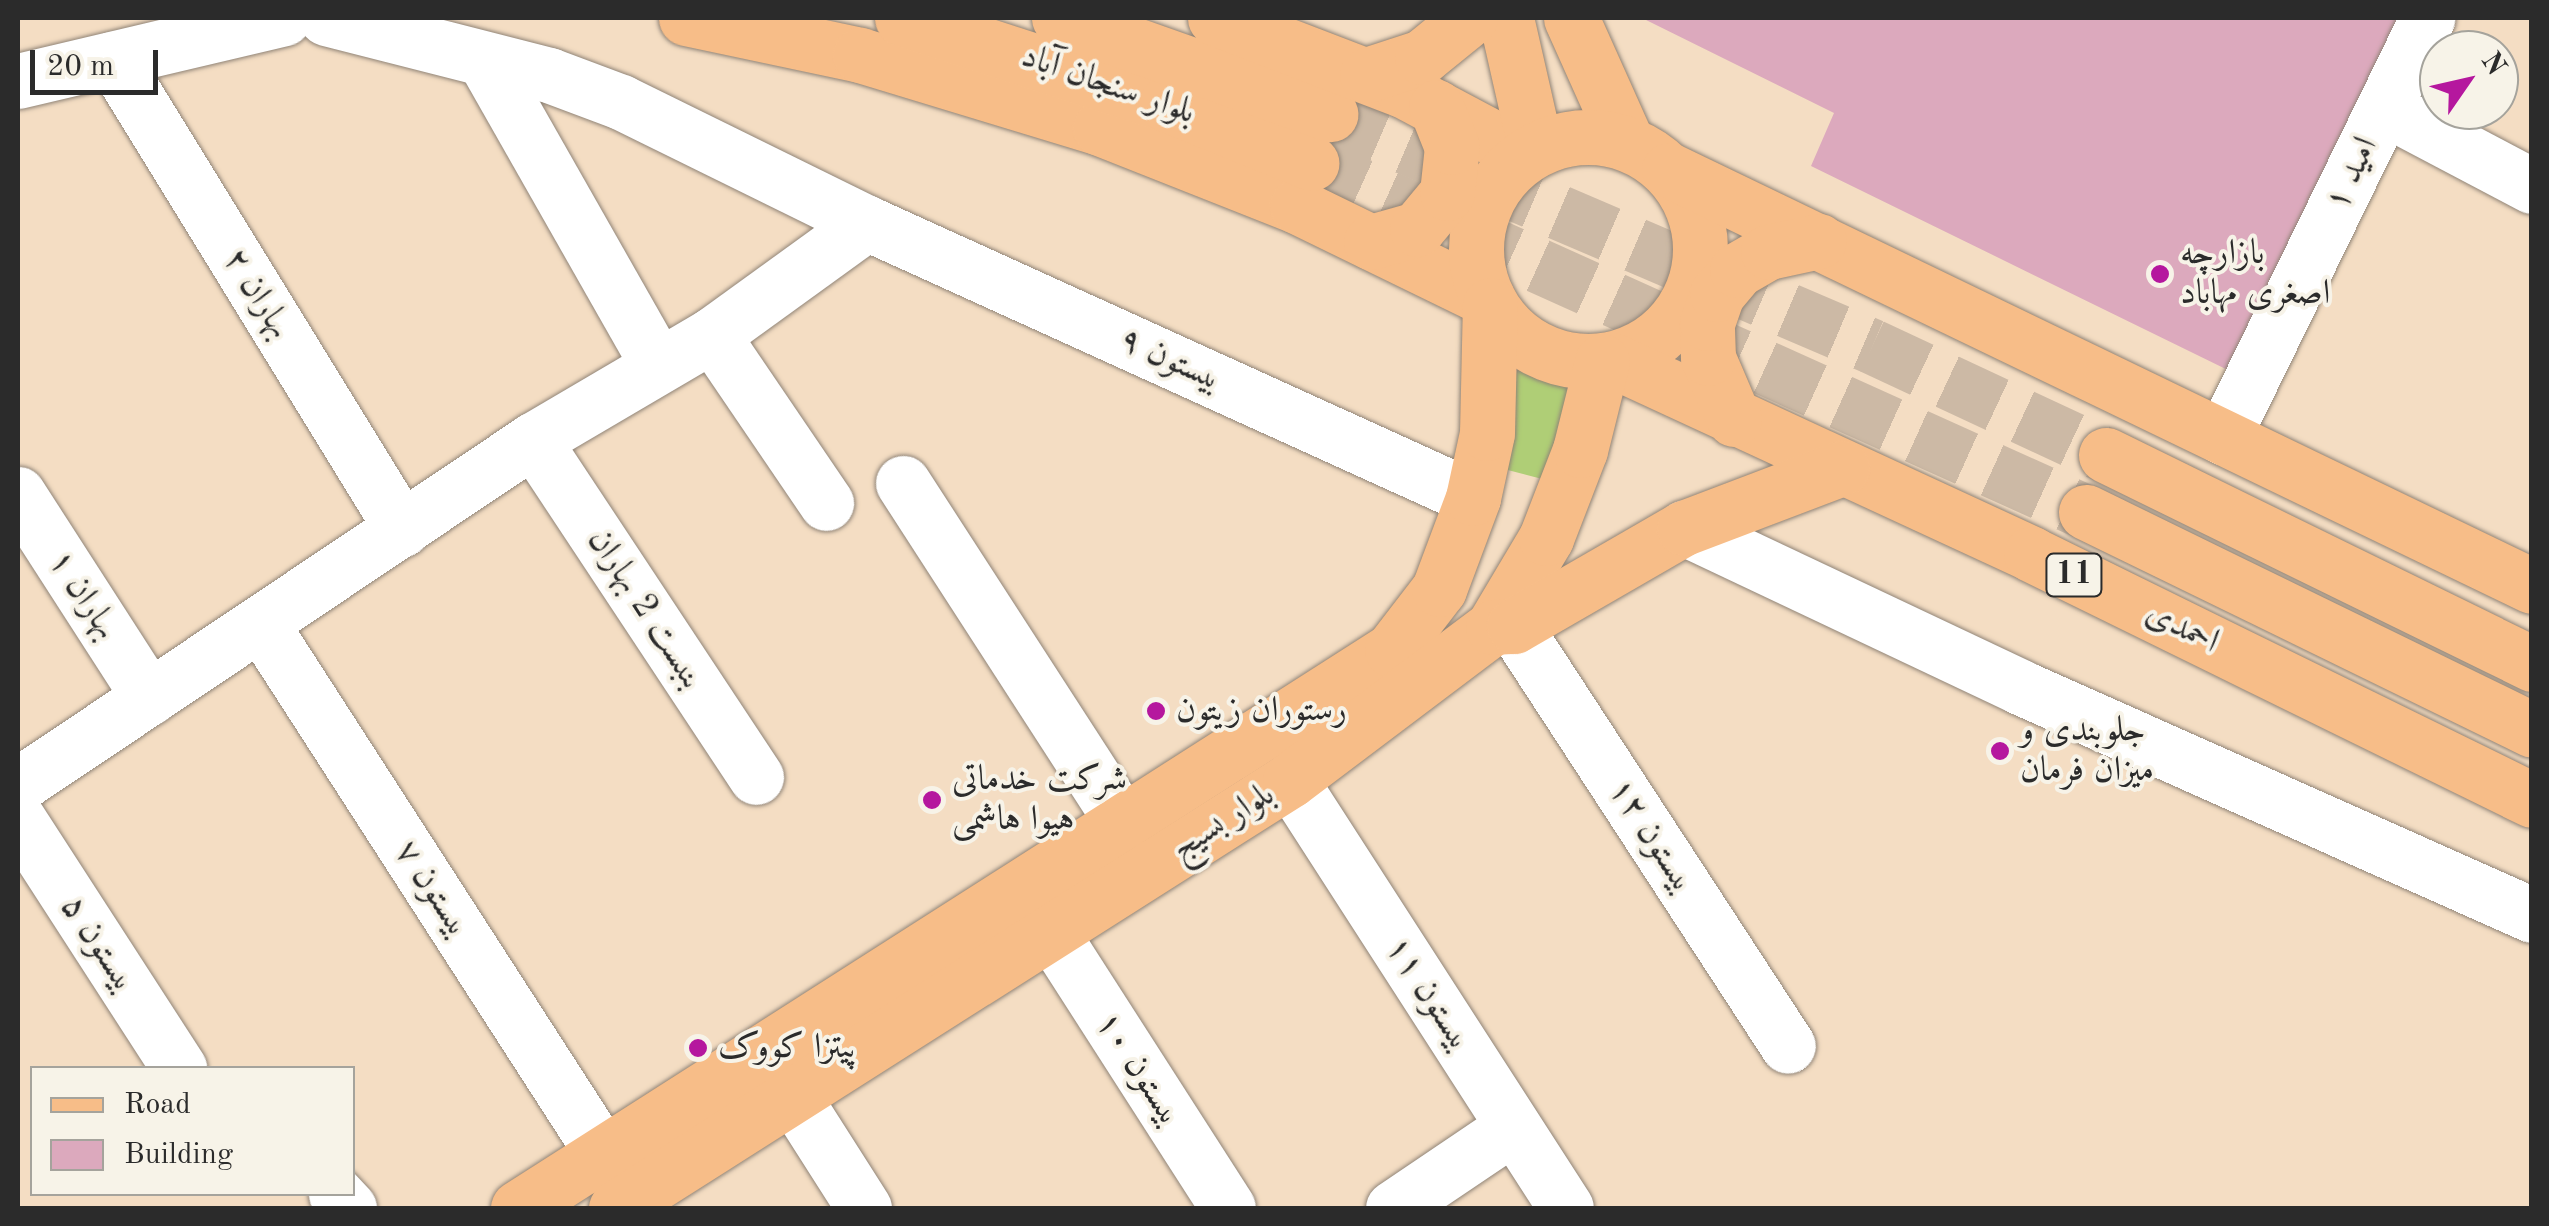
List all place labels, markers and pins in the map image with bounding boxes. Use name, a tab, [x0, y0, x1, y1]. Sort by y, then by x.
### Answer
place label: بازارچه اصغری مهاباد	[2180, 233, 2330, 315]
marker: بازارچه اصغری مهاباد	[2149, 263, 2171, 285]
place label: رستوران زیتون	[1176, 690, 1347, 732]
marker: رستوران زیتون	[1145, 700, 1167, 722]
place label: جلوبندی و میزان فرمان	[2020, 710, 2154, 792]
marker: جلوبندی و میزان فرمان	[1989, 740, 2011, 762]
place label: شرکت خدماتی هیوا هاشمی	[952, 759, 1127, 841]
marker: شرکت خدماتی هیوا هاشمی	[921, 789, 943, 811]
place label: پیتزا کووک	[718, 1027, 857, 1069]
marker: پیتزا کووک	[687, 1037, 709, 1059]

